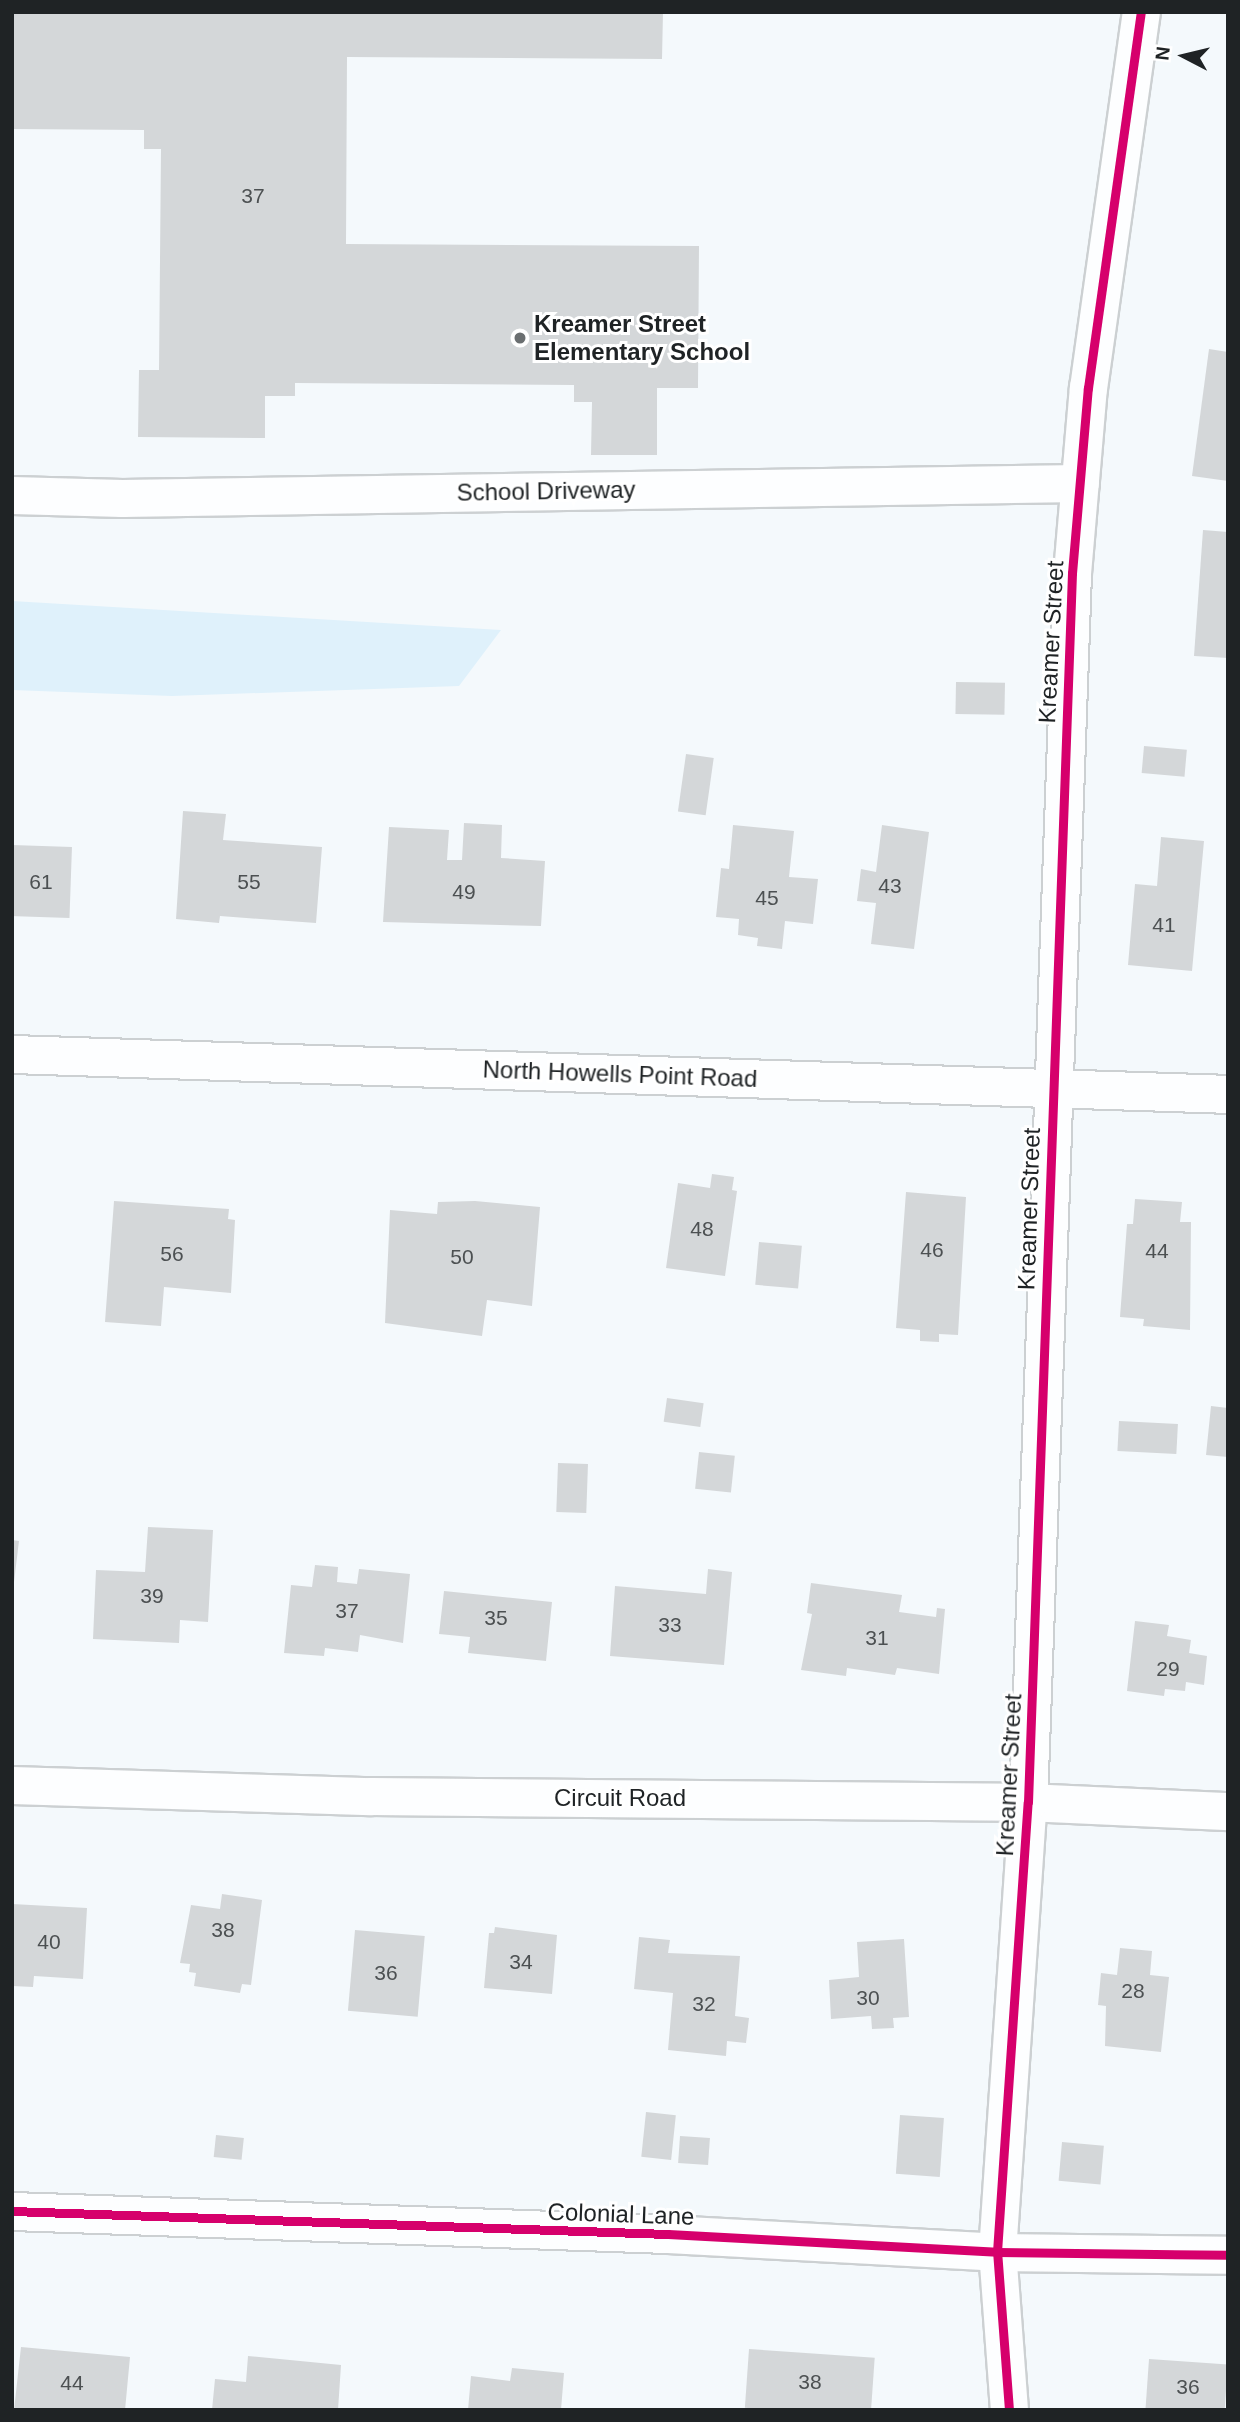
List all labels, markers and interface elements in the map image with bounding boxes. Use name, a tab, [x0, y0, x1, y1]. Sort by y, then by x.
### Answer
north arrow	[1149, 21, 1219, 91]
text: N	[1151, 45, 1174, 61]
house number: 37	[241, 183, 265, 209]
place label: Kreamer Street Elementary School	[534, 310, 750, 366]
marker: Kreamer Street Elementary School	[512, 330, 528, 346]
street label: School Driveway	[456, 475, 636, 507]
street label: Kreamer Street	[1032, 560, 1070, 724]
house number: 61	[29, 869, 53, 895]
house number: 55	[237, 869, 261, 895]
house number: 43	[878, 873, 902, 899]
house number: 49	[452, 879, 476, 905]
house number: 45	[755, 885, 779, 911]
house number: 41	[1152, 912, 1176, 938]
street label: North Howells Point Road	[482, 1055, 758, 1093]
street label: Kreamer Street	[1012, 1127, 1046, 1291]
house number: 48	[690, 1216, 714, 1242]
house number: 46	[920, 1237, 944, 1263]
house number: 44	[1145, 1238, 1169, 1264]
house number: 56	[160, 1241, 184, 1267]
house number: 50	[450, 1244, 474, 1270]
house number: 39	[140, 1583, 164, 1609]
house number: 37	[335, 1598, 359, 1624]
house number: 35	[484, 1605, 508, 1631]
house number: 33	[658, 1612, 682, 1638]
house number: 31	[865, 1625, 889, 1651]
house number: 29	[1156, 1656, 1180, 1682]
street label: Kreamer Street	[990, 1693, 1028, 1857]
street label: Circuit Road	[554, 1784, 686, 1812]
house number: 38	[211, 1917, 235, 1943]
house number: 40	[37, 1929, 61, 1955]
house number: 34	[509, 1949, 533, 1975]
house number: 36	[374, 1960, 398, 1986]
house number: 28	[1121, 1978, 1145, 2004]
house number: 30	[856, 1985, 880, 2011]
house number: 32	[692, 1991, 716, 2017]
street label: Colonial Lane	[547, 2197, 695, 2231]
house number: 38	[798, 2369, 822, 2395]
house number: 44	[60, 2370, 84, 2396]
house number: 36	[1176, 2374, 1200, 2400]

